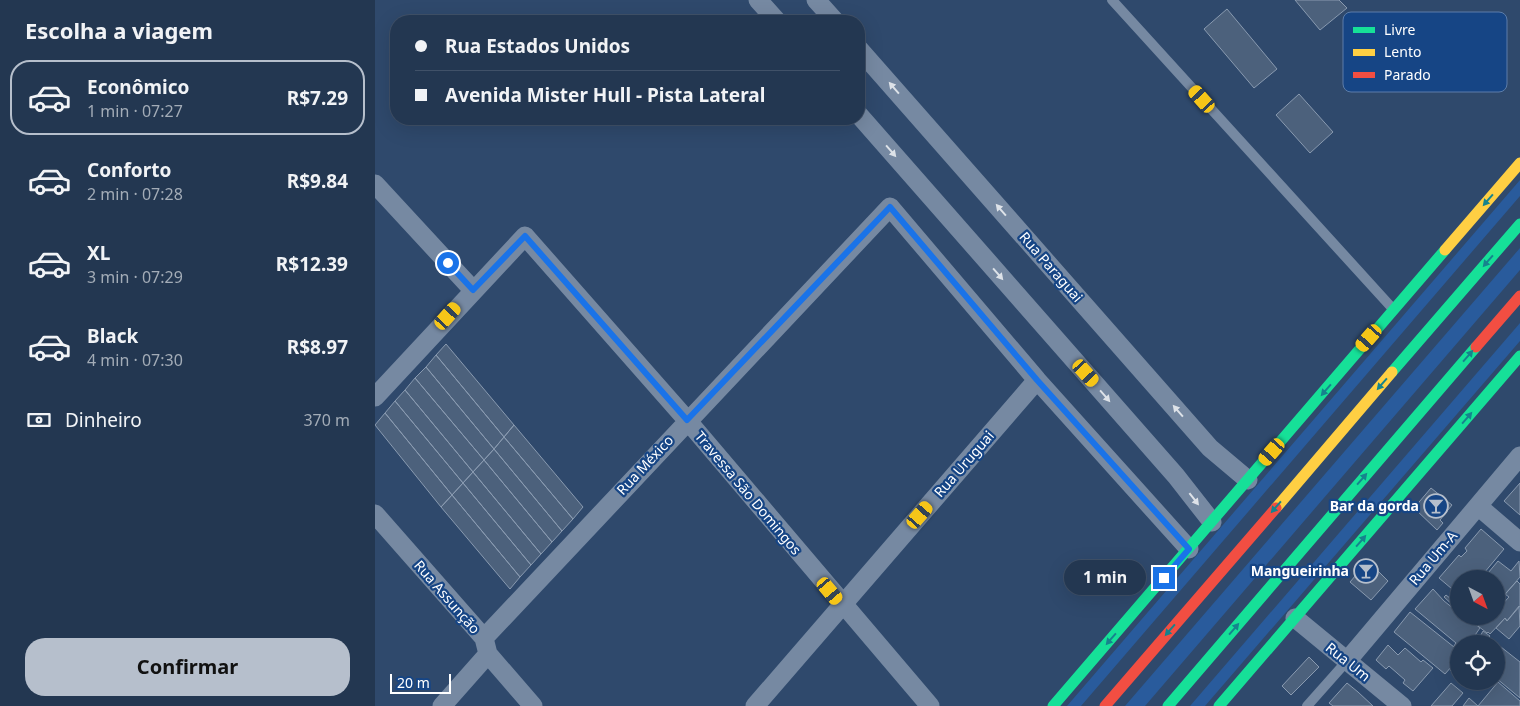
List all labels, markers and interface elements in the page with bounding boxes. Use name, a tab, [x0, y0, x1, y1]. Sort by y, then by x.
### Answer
legend	[1343, 12, 1507, 92]
text: Escolha a viagem	[25, 15, 213, 45]
text: Livre	[1384, 20, 1416, 39]
text: Rua Estados Unidos	[445, 33, 630, 59]
text: Lento	[1384, 42, 1421, 61]
text: Parado	[1384, 65, 1431, 84]
text: Econômico	[87, 74, 189, 100]
icon: car	[27, 75, 72, 120]
text: Avenida Mister Hull - Pista Lateral	[445, 82, 765, 108]
one-way arrow	[888, 82, 899, 95]
car	[1186, 83, 1217, 115]
text: R$7.29	[287, 85, 348, 111]
text: 1 min · 07:27	[87, 100, 183, 122]
one-way arrow	[885, 145, 897, 157]
text: Conforto	[87, 157, 171, 183]
icon: car	[27, 158, 72, 203]
text: R$9.84	[287, 168, 348, 194]
text: 2 min · 07:28	[87, 183, 183, 205]
one-way arrow	[1483, 193, 1494, 206]
one-way arrow	[995, 205, 1007, 217]
street label: Rua Paraguai	[1016, 228, 1087, 306]
text: XL	[87, 240, 110, 266]
icon: car	[27, 241, 72, 286]
text: R$12.39	[276, 251, 348, 277]
route start	[437, 252, 459, 274]
one-way arrow	[1482, 254, 1494, 266]
text: 3 min · 07:29	[87, 266, 183, 288]
one-way arrow	[992, 267, 1004, 279]
car	[432, 300, 463, 332]
car	[1353, 322, 1384, 354]
text: Black	[87, 323, 138, 349]
icon: car	[27, 324, 72, 369]
text: R$8.97	[287, 334, 348, 360]
text: 4 min · 07:30	[87, 349, 183, 371]
one-way arrow	[1462, 351, 1474, 363]
car	[1070, 357, 1101, 389]
one-way arrow	[1377, 378, 1388, 390]
one-way arrow	[1320, 383, 1331, 396]
one-way arrow	[1100, 389, 1111, 402]
one-way arrow	[1172, 405, 1183, 418]
icon: cash	[25, 406, 53, 434]
text: Dinheiro	[65, 407, 142, 433]
text: 370 m	[303, 409, 350, 431]
one-way arrow	[1461, 412, 1472, 425]
street label: Rua Uruguai	[929, 426, 998, 501]
street label: Travessa São Domingos	[691, 427, 806, 559]
street label: Rua México	[612, 431, 677, 499]
car	[1256, 436, 1287, 468]
one-way arrow	[1357, 473, 1368, 486]
one-way arrow	[1188, 492, 1199, 505]
bar icon: Bar da gorda	[1423, 493, 1449, 519]
place label: Bar da gorda	[1330, 496, 1419, 515]
car	[904, 499, 935, 531]
one-way arrow	[1271, 501, 1282, 513]
street label: Rua Um-A	[1404, 526, 1461, 589]
one-way arrow	[1355, 536, 1367, 548]
street label: Rua Assunção	[410, 556, 485, 637]
bar icon: Mangueirinha	[1353, 558, 1379, 584]
callout: 1 min	[1064, 560, 1147, 596]
place label: Mangueirinha	[1251, 561, 1349, 580]
text: 1 min	[1083, 566, 1127, 588]
route end	[1153, 567, 1175, 589]
north arrow	[1450, 570, 1505, 625]
map controls	[1450, 570, 1505, 690]
car	[814, 575, 845, 607]
one-way arrow	[1228, 623, 1239, 636]
one-way arrow	[1164, 624, 1176, 636]
one-way arrow	[1106, 632, 1117, 645]
button: locate	[1450, 635, 1505, 690]
button: Confirmar	[25, 638, 350, 696]
street label: Rua Um	[1322, 638, 1375, 685]
scale bar	[390, 671, 451, 694]
text: 20 m	[397, 673, 430, 692]

